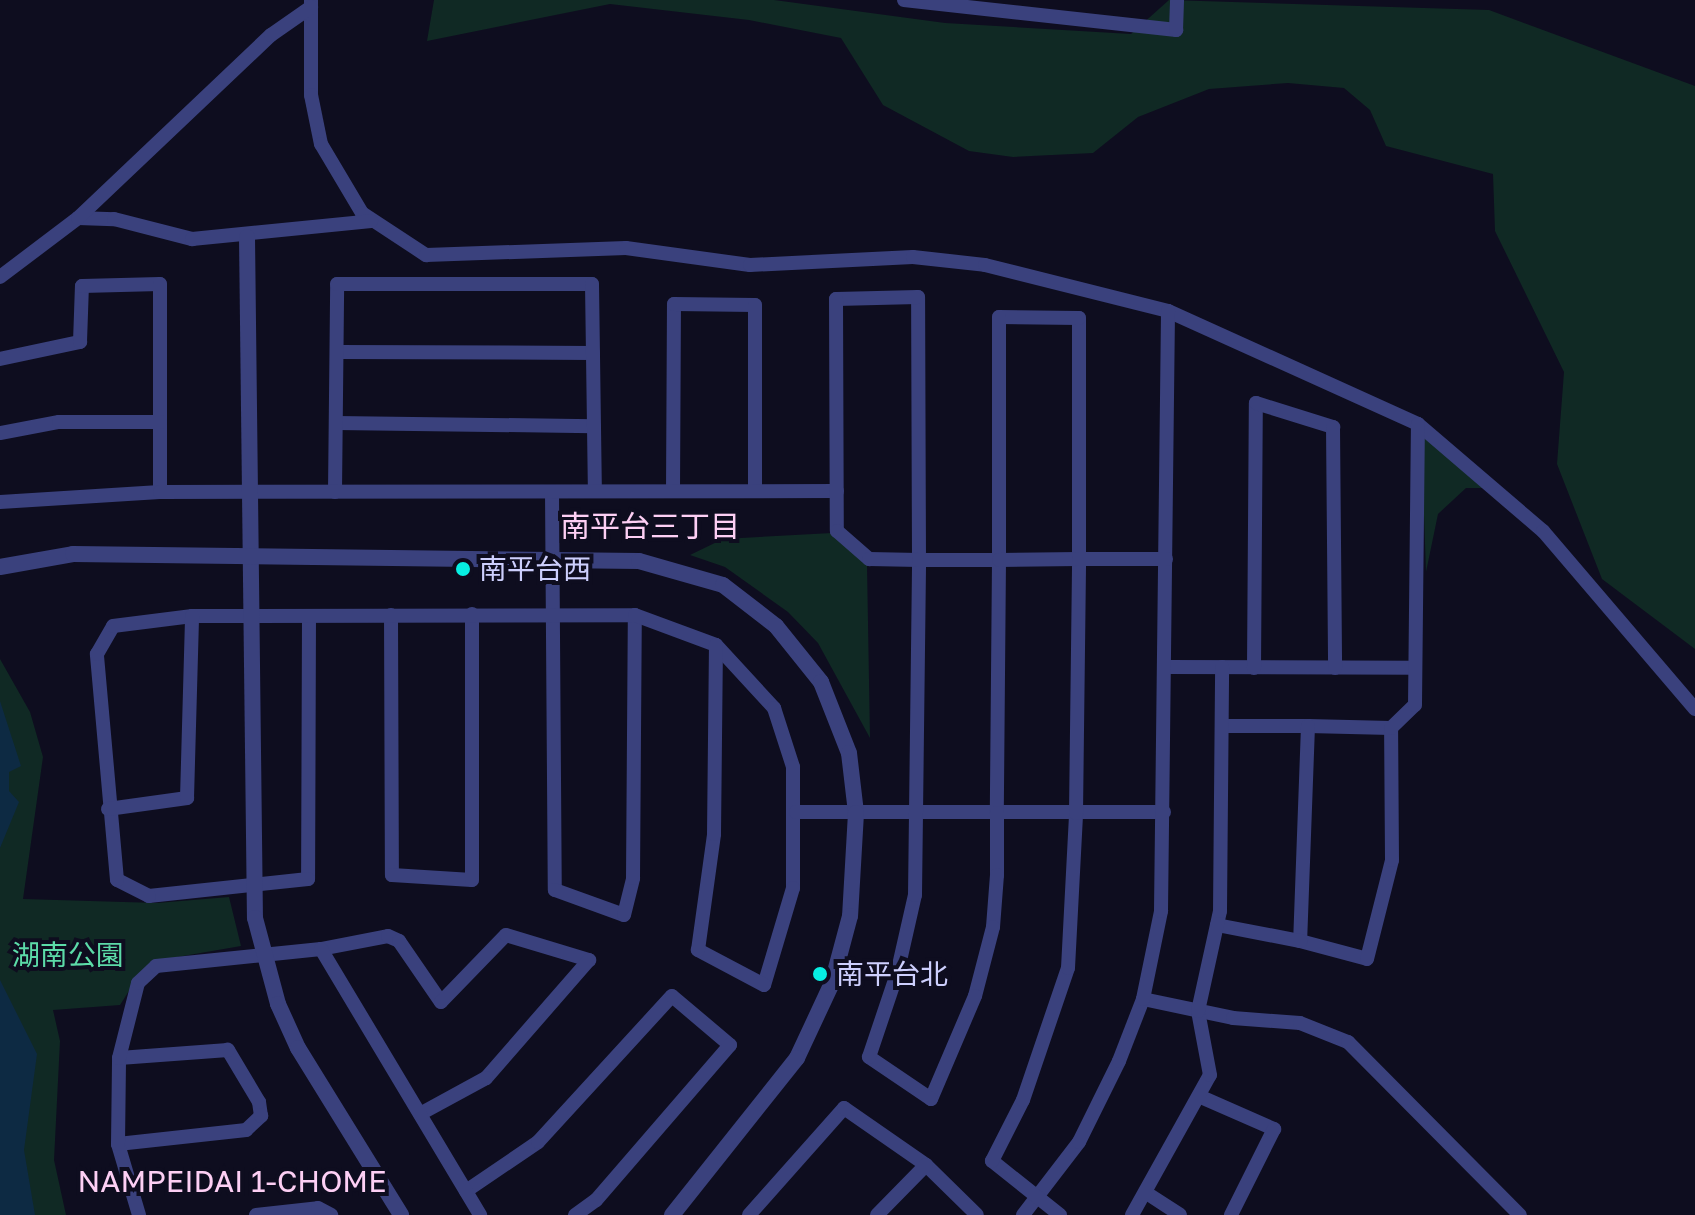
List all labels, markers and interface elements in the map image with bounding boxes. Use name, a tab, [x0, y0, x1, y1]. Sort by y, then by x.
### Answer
district label: 南平台三丁目	[560, 508, 740, 544]
place label: 南平台西	[479, 552, 591, 586]
marker: 南平台西	[454, 560, 472, 578]
park label: 湖南公園	[12, 938, 124, 972]
place label: 南平台北	[836, 957, 948, 991]
marker: 南平台北	[811, 965, 829, 983]
district label: NAMPEIDAI 1-CHOME	[61, 1163, 403, 1199]

